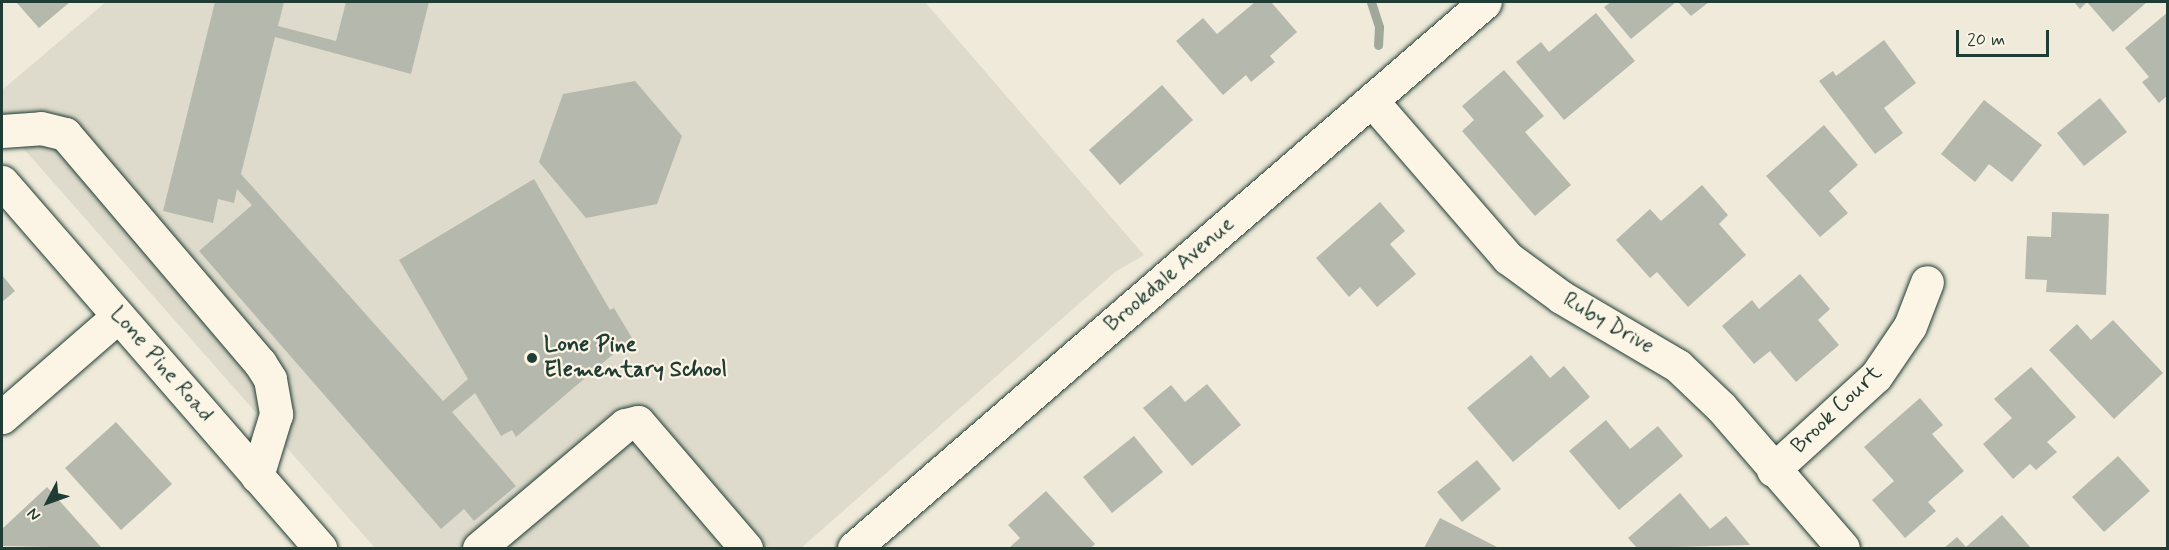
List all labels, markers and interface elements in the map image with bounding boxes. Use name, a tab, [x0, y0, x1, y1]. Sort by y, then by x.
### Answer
scale bar	[1959, 18, 2052, 56]
text: 20 m	[1967, 28, 2005, 52]
street label: Brookdale Avenue	[1100, 211, 1240, 339]
street label: Ruby Drive	[1558, 287, 1658, 361]
street label: Lone Pine Road	[105, 303, 217, 427]
place label: Lone Pine Elementary School	[544, 332, 727, 384]
marker: Lone Pine Elementary School	[525, 351, 539, 365]
street label: Brook Court	[1788, 362, 1886, 458]
north arrow	[18, 472, 78, 532]
text: N	[23, 503, 45, 525]

